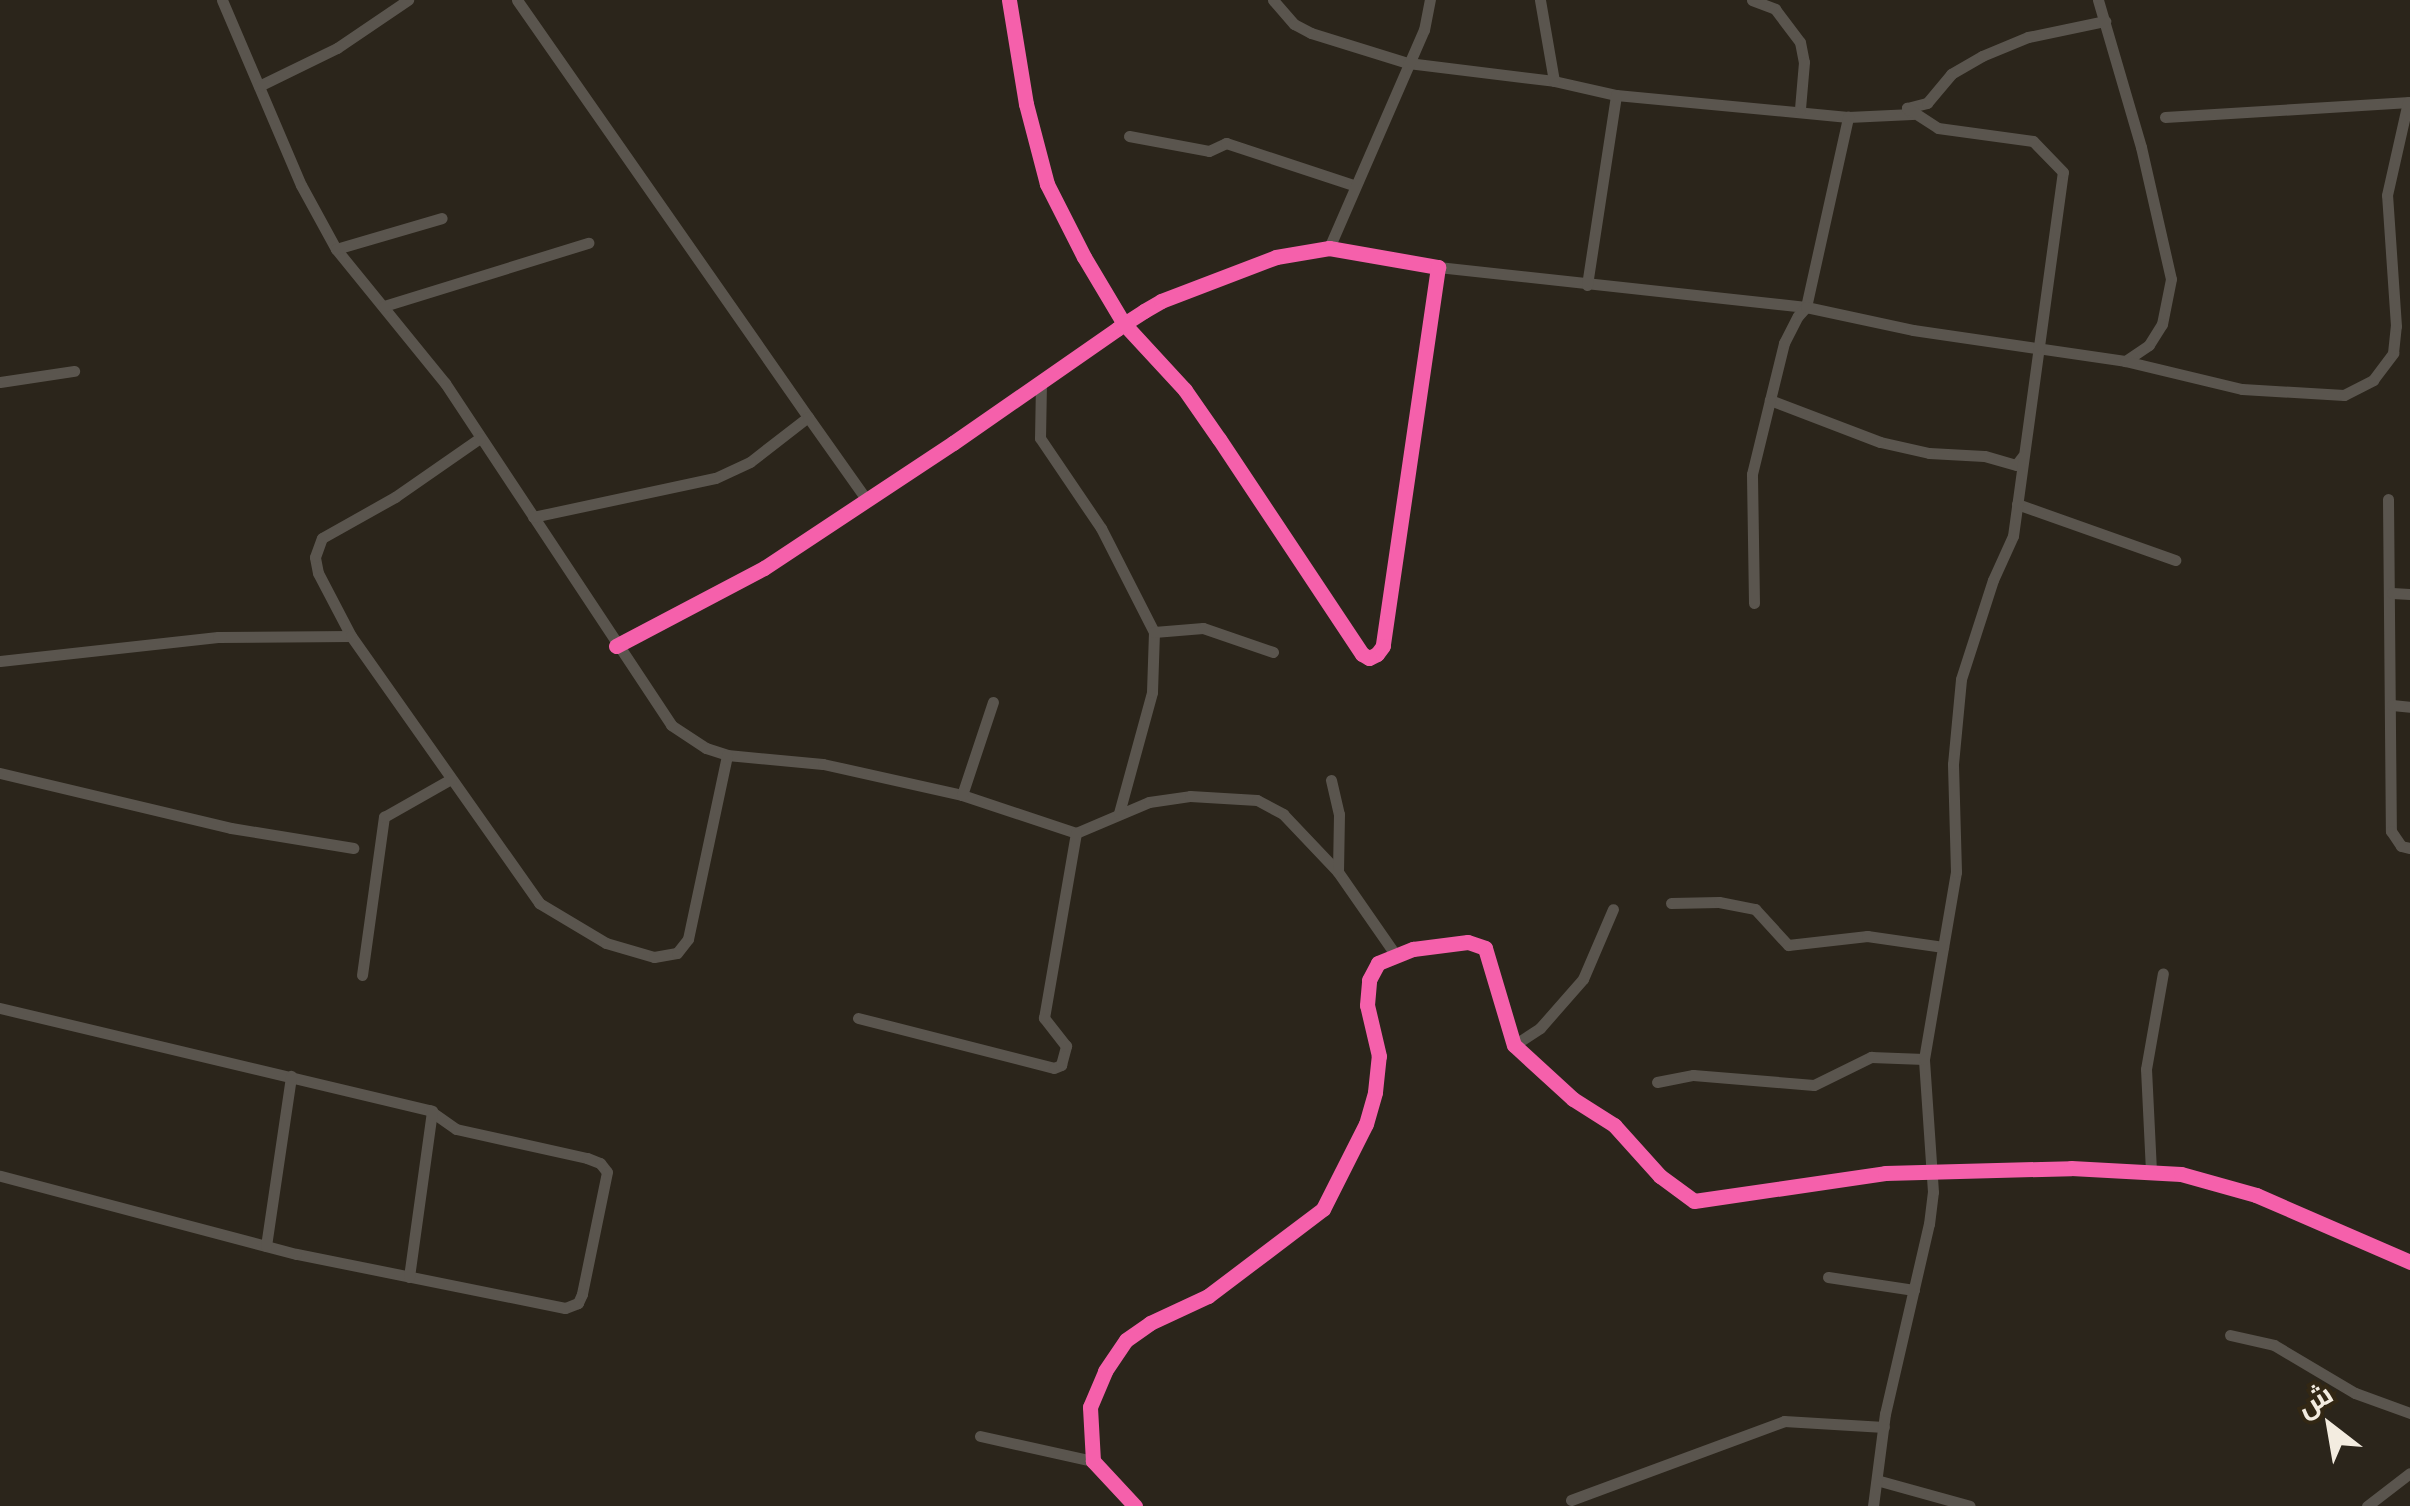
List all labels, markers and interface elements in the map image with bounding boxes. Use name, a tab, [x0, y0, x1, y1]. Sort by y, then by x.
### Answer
north arrow	[2280, 1376, 2380, 1476]
text: ش	[2290, 1376, 2339, 1424]

